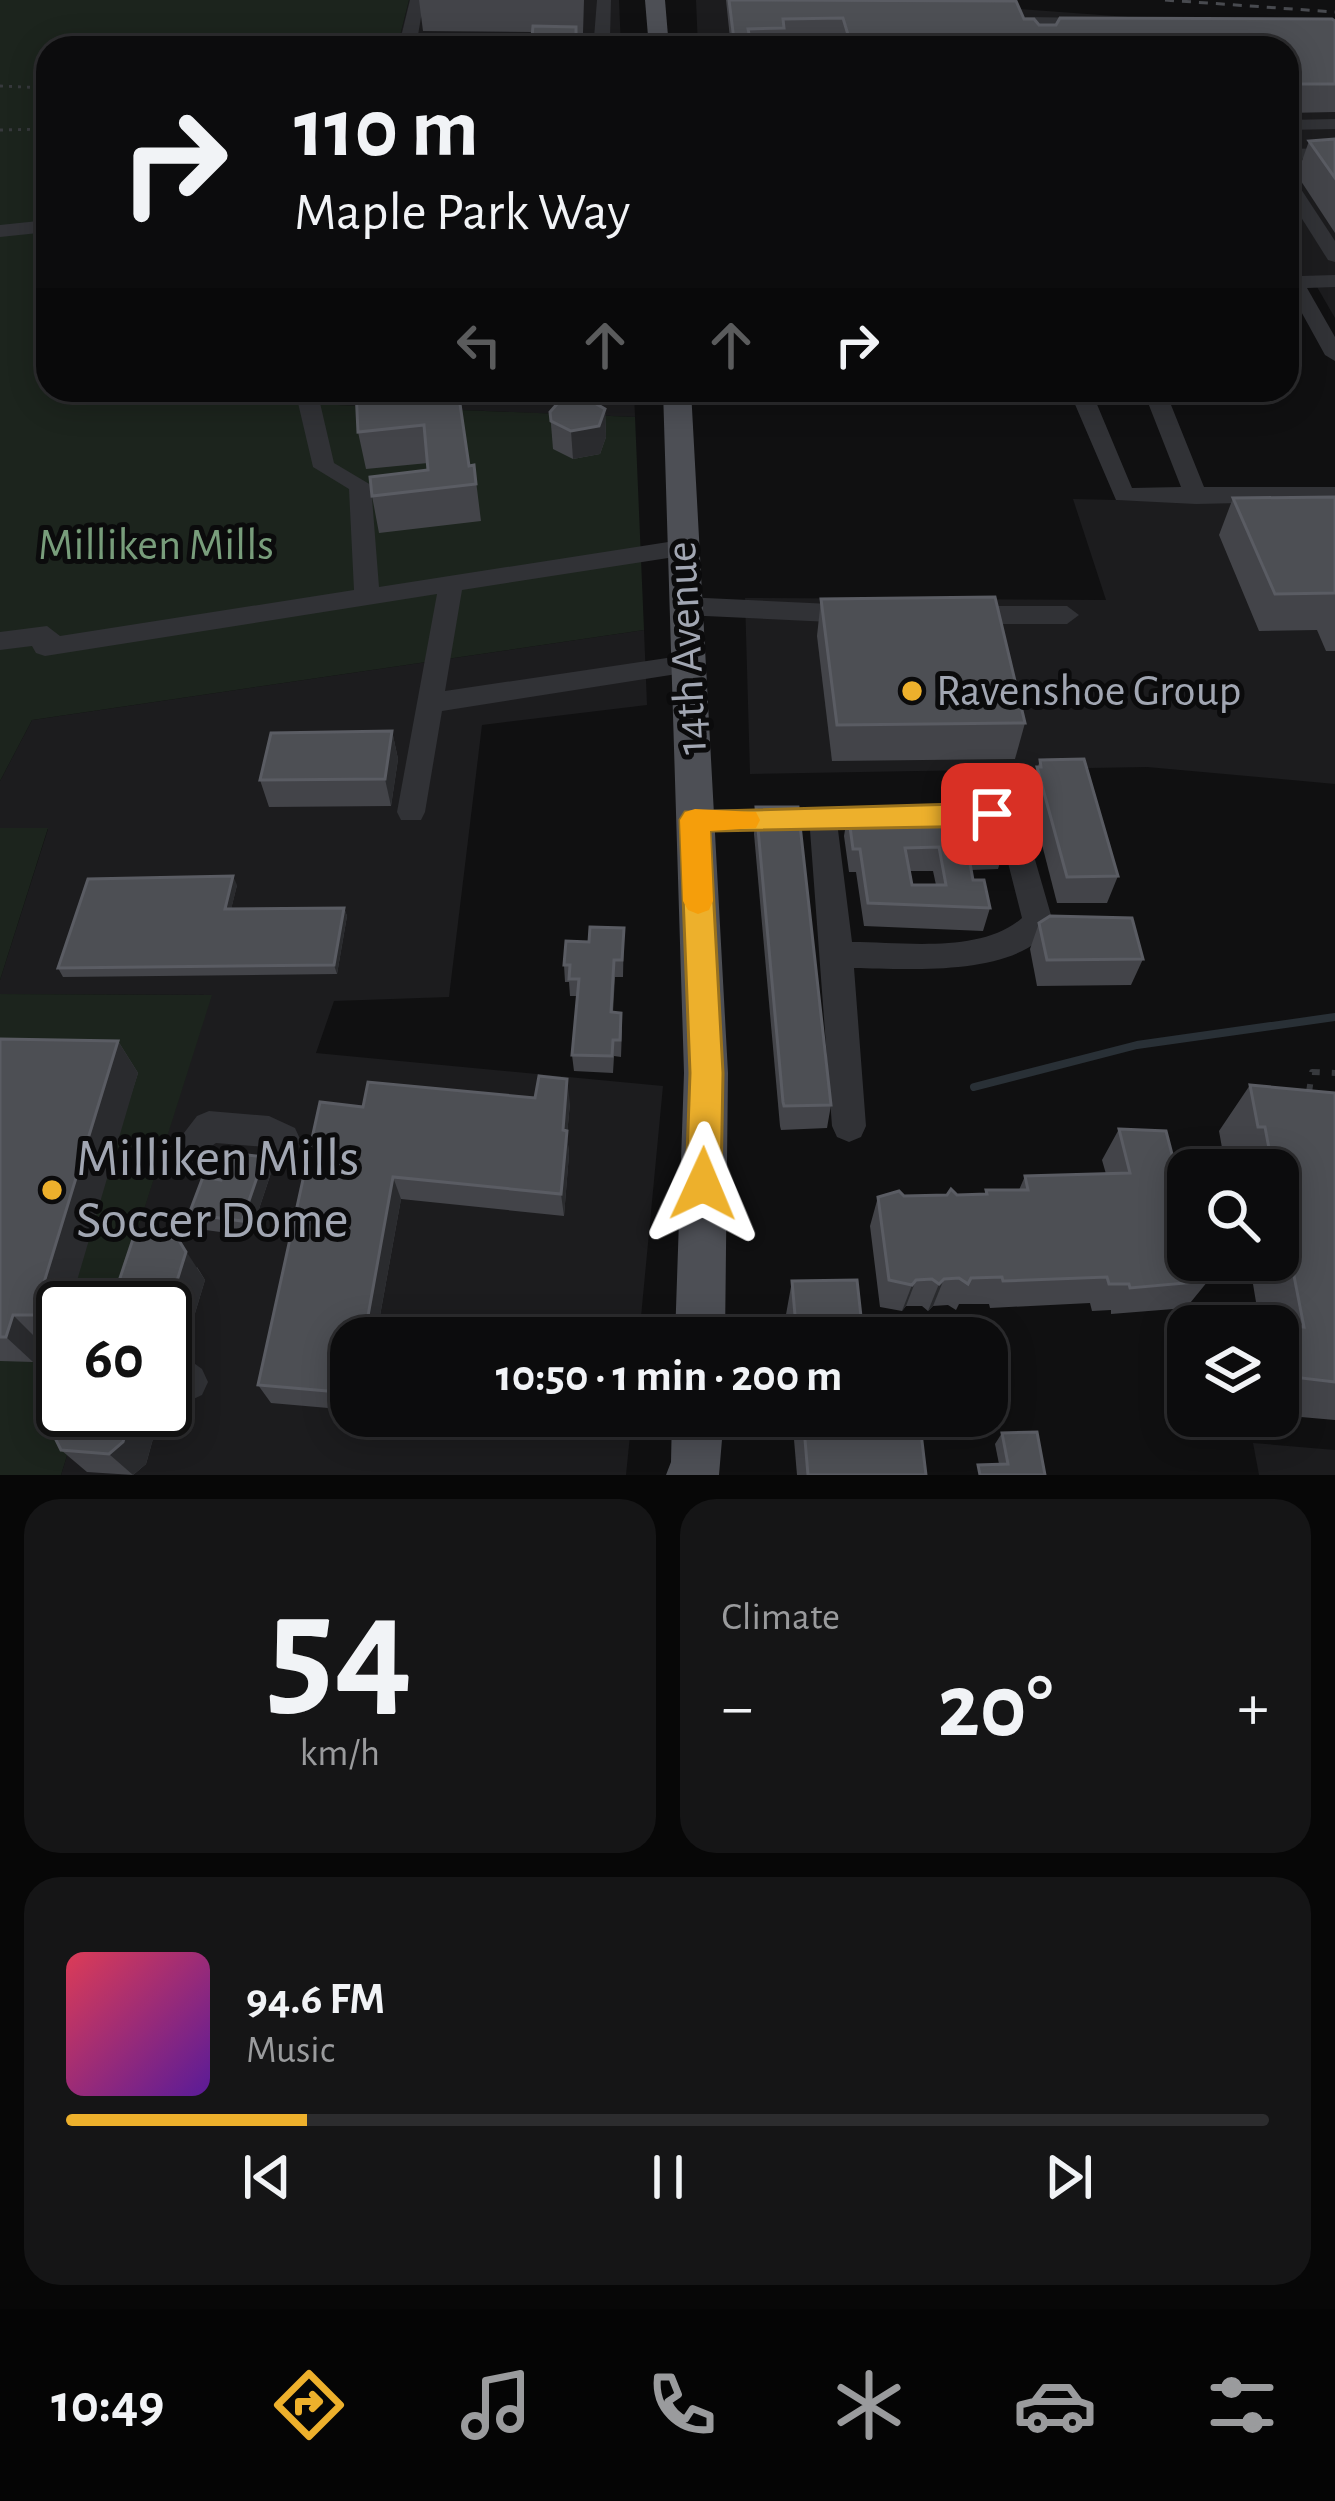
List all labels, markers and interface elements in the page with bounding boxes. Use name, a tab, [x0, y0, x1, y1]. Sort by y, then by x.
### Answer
icon: right	[96, 84, 252, 240]
text: 110 m	[294, 88, 479, 172]
text: Maple Park Way	[294, 186, 630, 240]
icon: left	[446, 312, 512, 378]
icon: ahead	[572, 312, 638, 378]
icon: ahead	[698, 312, 764, 378]
icon: right	[824, 312, 890, 378]
park label: Milliken Mills	[38, 523, 274, 568]
street label: 14th Avenue	[659, 540, 715, 756]
place label: Ravenshoe Group	[936, 669, 1242, 714]
marker: Ravenshoe Group	[899, 678, 925, 704]
pin	[941, 763, 1043, 865]
icon: arrive	[959, 781, 1025, 847]
position arrow	[640, 1121, 766, 1247]
place label: Milliken Mills Soccer Dome	[76, 1132, 359, 1248]
map controls	[1167, 1149, 1299, 1437]
button: search	[1167, 1149, 1299, 1281]
marker: Milliken Mills Soccer Dome	[39, 1177, 65, 1203]
speed limit sign: 60	[36, 1281, 192, 1437]
button: layers	[1167, 1305, 1299, 1437]
text: 10:50 · 1 min · 200 m	[496, 1354, 842, 1399]
text: 54	[267, 1574, 413, 1730]
text: Climate	[722, 1598, 840, 1637]
text: 20°	[937, 1663, 1053, 1753]
text: −	[722, 1675, 753, 1741]
text: +	[1237, 1675, 1269, 1741]
text: km/h	[300, 1734, 380, 1773]
text: 94.6 FM	[246, 1977, 385, 2022]
text: Music	[246, 2031, 335, 2070]
icon: previous	[234, 2144, 300, 2210]
icon: pause	[635, 2144, 701, 2210]
icon: next	[1036, 2144, 1102, 2210]
icon: directions	[267, 2363, 351, 2447]
icon: music	[454, 2363, 538, 2447]
icon: phone	[640, 2363, 724, 2447]
icon: climate	[827, 2363, 911, 2447]
icon: car	[1013, 2363, 1097, 2447]
icon: filters	[1200, 2363, 1284, 2447]
text: 10:49	[51, 2378, 164, 2432]

